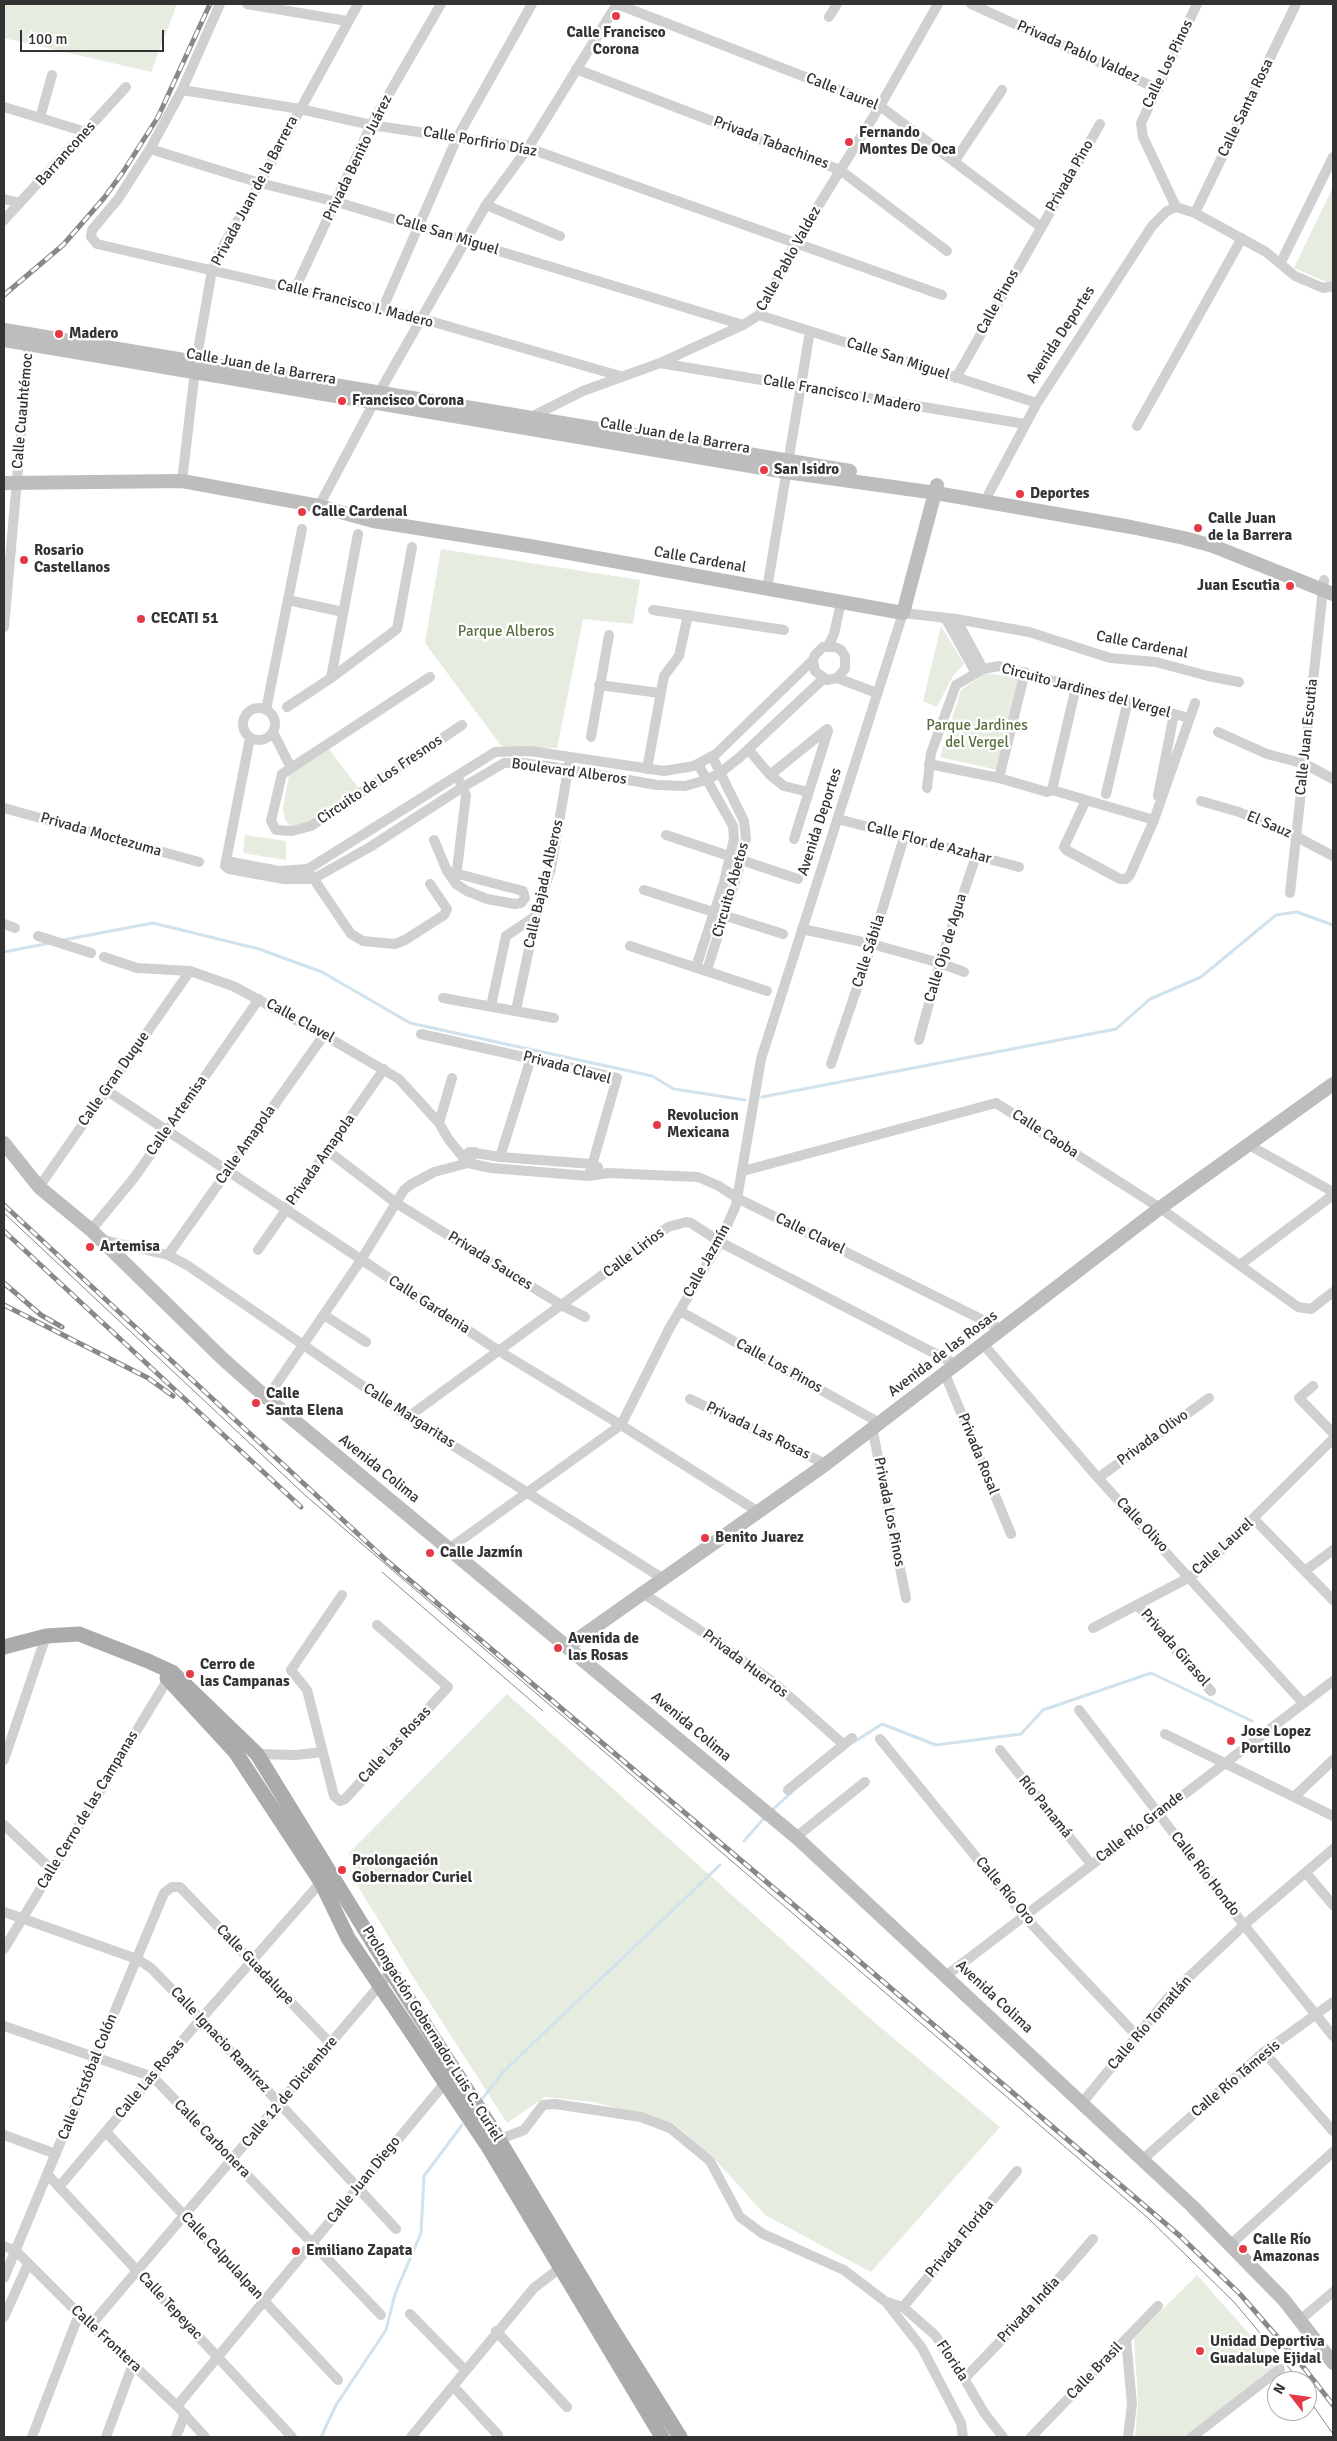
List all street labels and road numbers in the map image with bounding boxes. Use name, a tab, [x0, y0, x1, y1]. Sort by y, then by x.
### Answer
street label: Privada Pablo Valdez	[1014, 17, 1142, 87]
street label: Calle Los Pinos	[1139, 17, 1197, 111]
street label: Calle Santa Rosa	[1214, 56, 1278, 160]
street label: Calle Laurel	[803, 69, 881, 115]
street label: Privada Benito Juárez	[320, 92, 396, 224]
street label: Privada Juan de la Barrera	[208, 113, 302, 269]
street label: Privada Tabachines	[711, 113, 831, 173]
street label: Barrancones	[32, 118, 100, 190]
street label: Calle Porfirio Díaz	[422, 123, 538, 161]
street label: Privada Pino	[1042, 137, 1098, 215]
street label: Calle Pablo Valdez	[753, 203, 825, 315]
street label: Calle San Miguel	[393, 211, 501, 259]
street label: Calle Pinos	[973, 267, 1023, 337]
street label: Calle Francisco I. Madero	[275, 276, 435, 332]
street label: Avenida Deportes	[1023, 283, 1099, 387]
street label: Calle San Miguel	[844, 334, 952, 384]
street label: Calle Juan de la Barrera	[185, 345, 337, 389]
street label: Calle Cuauhtémoc	[9, 352, 37, 470]
street label: Calle Francisco I. Madero	[762, 371, 922, 417]
street label: Calle Juan de la Barrera	[599, 414, 751, 458]
street label: Calle Cardenal	[652, 543, 748, 577]
street label: Calle Cardenal	[1094, 627, 1190, 663]
street label: Circuito Jardines del Vergel	[999, 660, 1173, 722]
street label: Calle Juan Escutia	[1292, 678, 1322, 796]
street label: Circuito de Los Fresnos	[314, 731, 446, 829]
street label: Boulevard Alberos	[510, 755, 628, 789]
street label: Avenida Deportes	[794, 766, 846, 878]
street label: El Sauz	[1244, 808, 1294, 842]
street label: Privada Moctezuma	[38, 809, 164, 861]
street label: Calle Bajada Alberos	[520, 818, 568, 950]
street label: Calle Flor de Azahar	[865, 818, 993, 868]
street label: Circuito Abetos	[709, 840, 753, 940]
street label: Calle Ojo de Agua	[921, 892, 971, 1004]
street label: Calle Sábila	[849, 912, 889, 990]
street label: Calle Clavel	[263, 995, 337, 1047]
street label: Calle Gran Duque	[75, 1028, 153, 1130]
street label: Privada Clavel	[521, 1048, 613, 1088]
street label: Calle Artemisa	[143, 1072, 211, 1160]
street label: Calle Amapola	[212, 1102, 280, 1188]
street label: Calle Caoba	[1008, 1106, 1082, 1162]
street label: Privada Amapola	[283, 1111, 359, 1209]
street label: Calle Clavel	[772, 1209, 848, 1259]
street label: Calle Jazmín	[680, 1221, 734, 1301]
street label: Calle Lirios	[600, 1224, 668, 1282]
street label: Privada Sauces	[444, 1228, 536, 1294]
street label: Calle Gardenia	[385, 1272, 473, 1338]
street label: Avenida de las Rosas	[885, 1307, 1001, 1401]
street label: Calle Los Pinos	[733, 1335, 825, 1397]
street label: Calle Margaritas	[360, 1380, 458, 1452]
street label: Privada Las Rosas	[703, 1398, 813, 1464]
street label: Privada Olivo	[1114, 1406, 1192, 1470]
street label: Privada Rosal	[953, 1411, 1003, 1497]
street label: Avenida Colima	[335, 1431, 423, 1507]
street label: Privada Los Pinos	[870, 1456, 908, 1568]
street label: Calle Olivo	[1112, 1494, 1172, 1556]
street label: Calle Laurel	[1189, 1515, 1257, 1579]
street label: Privada Girasol	[1136, 1606, 1214, 1690]
street label: Privada Huertos	[699, 1626, 791, 1702]
street label: Avenida Colima	[647, 1688, 735, 1766]
street label: Calle Las Rosas	[355, 1703, 435, 1787]
street label: Calle Cerro de las Campanas	[34, 1728, 142, 1892]
street label: Río Panamá	[1014, 1772, 1076, 1842]
street label: Calle Río Grande	[1093, 1787, 1187, 1867]
street label: Calle Río Hondo	[1167, 1828, 1243, 1920]
street label: Calle Río Oro	[971, 1853, 1039, 1929]
street label: Calle Guadalupe	[212, 1921, 298, 2009]
street label: Prolongación Gobernador Luis C. Curiel	[358, 1923, 506, 2145]
street label: Avenida Colima	[952, 1957, 1036, 2037]
street label: Calle Río Tomatlán	[1104, 1972, 1196, 2074]
street label: Calle Ignacio Ramírez	[166, 1983, 274, 2097]
street label: Calle Cristóbal Colón	[54, 2011, 122, 2143]
street label: Calle 12 de Diciembre	[238, 2033, 342, 2151]
street label: Calle Las Rosas	[111, 2036, 189, 2122]
street label: Calle Río Támesis	[1188, 2037, 1284, 2121]
street label: Calle Carbonera	[170, 2096, 254, 2182]
street label: Calle Juan Diego	[323, 2133, 405, 2227]
street label: Privada Florida	[922, 2196, 998, 2282]
street label: Calle Calpulalpan	[177, 2208, 267, 2304]
street label: Calle Tepeyac	[134, 2268, 206, 2344]
street label: Privada India	[994, 2273, 1064, 2347]
street label: Calle Frontera	[67, 2302, 145, 2376]
street label: Florida	[932, 2337, 972, 2385]
street label: Calle Brasil	[1063, 2339, 1127, 2403]

